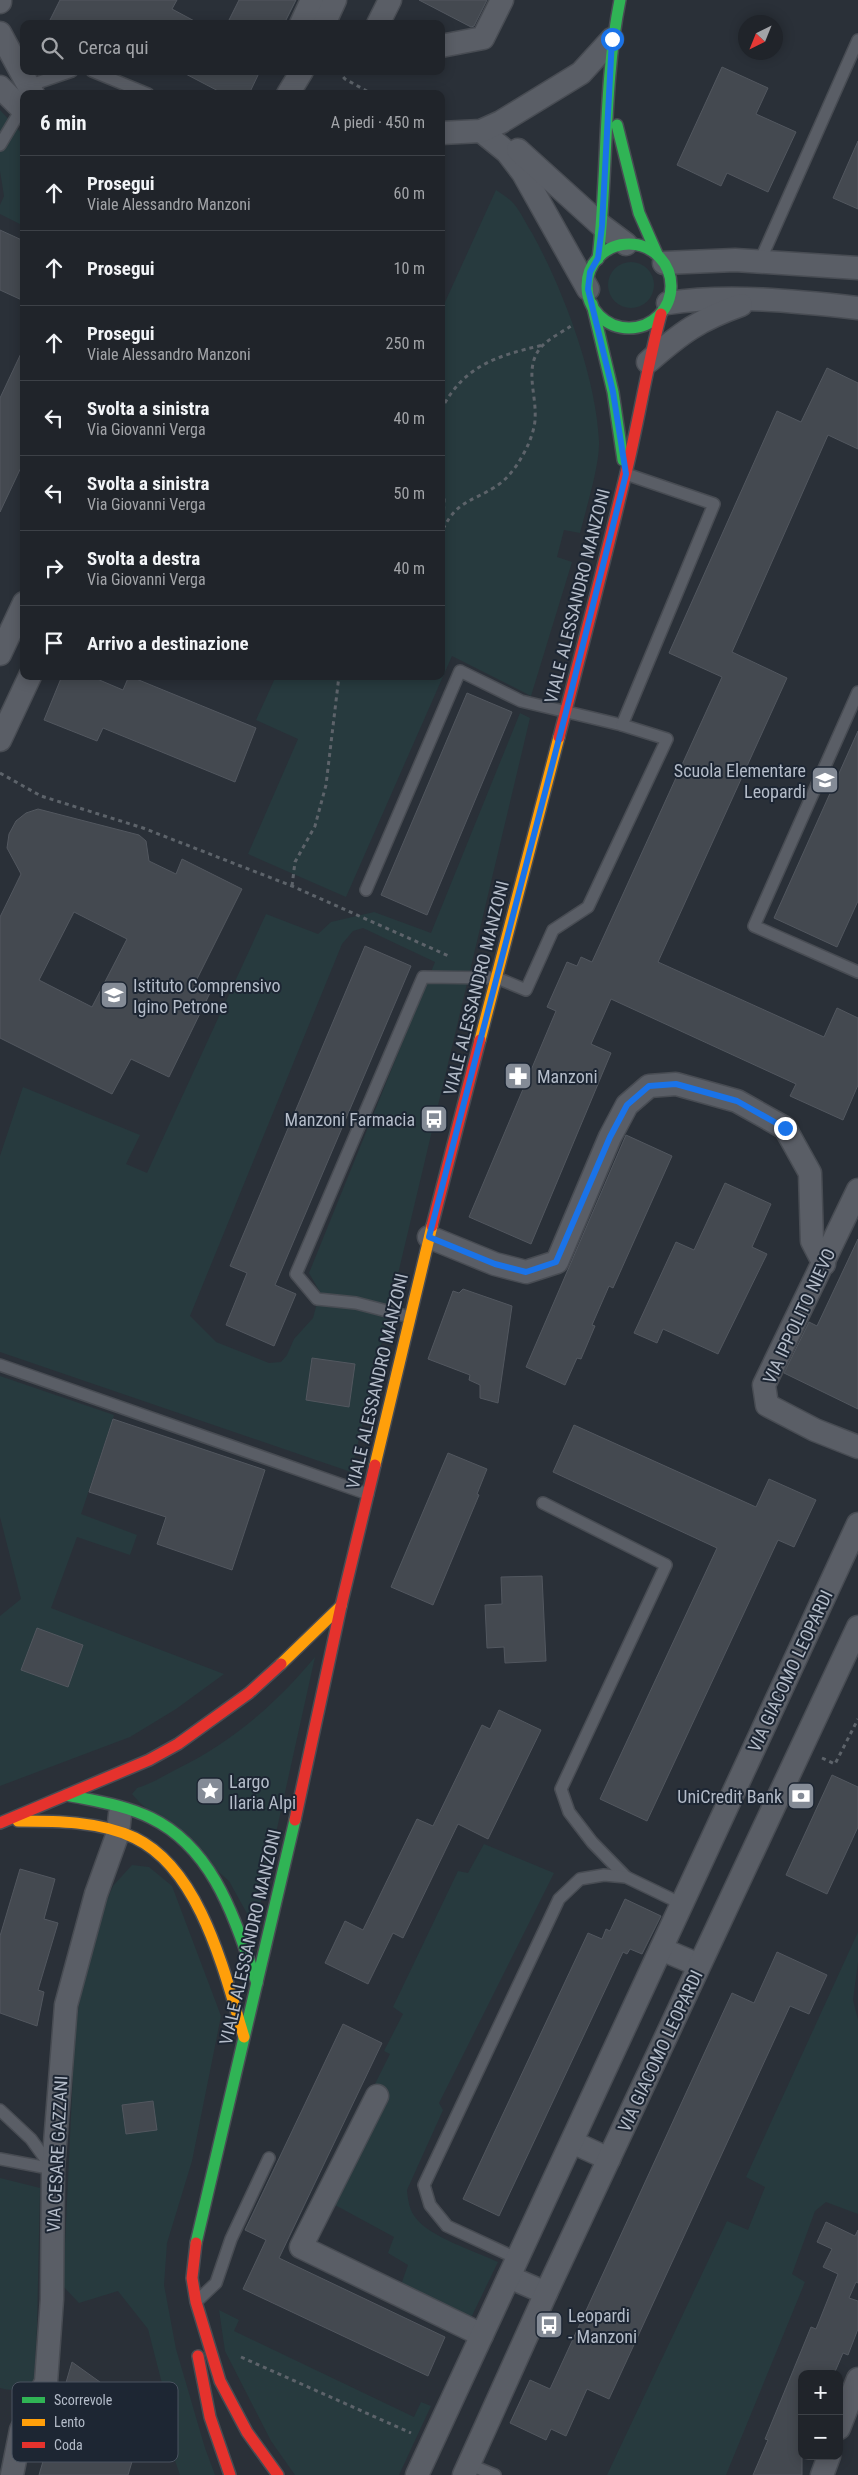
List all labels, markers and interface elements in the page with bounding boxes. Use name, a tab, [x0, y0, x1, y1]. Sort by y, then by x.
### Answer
north arrow	[738, 15, 783, 60]
search box	[20, 20, 445, 75]
route start	[601, 28, 624, 51]
icon: search	[38, 34, 66, 62]
text: Cerca qui	[78, 36, 149, 59]
text: 6 min	[40, 111, 87, 135]
text: A piedi · 450 m	[331, 113, 425, 132]
text: Prosegui	[87, 172, 155, 195]
icon: ahead	[40, 179, 68, 207]
text: 60 m	[393, 184, 425, 203]
text: Viale Alessandro Manzoni	[87, 195, 251, 214]
icon: ahead	[40, 254, 68, 282]
text: Prosegui	[87, 257, 155, 280]
text: 10 m	[393, 259, 425, 278]
text: Prosegui	[87, 322, 155, 345]
icon: ahead	[40, 329, 68, 357]
text: 250 m	[386, 334, 425, 353]
text: Viale Alessandro Manzoni	[87, 345, 251, 364]
text: Svolta a sinistra	[87, 397, 209, 420]
icon: left	[40, 404, 68, 432]
text: 40 m	[393, 409, 425, 428]
text: Via Giovanni Verga	[87, 420, 206, 439]
text: Svolta a sinistra	[87, 472, 209, 495]
icon: left	[40, 479, 68, 507]
text: 50 m	[393, 484, 425, 503]
street label: VIALE ALESSANDRO MANZONI	[540, 486, 614, 706]
text: Via Giovanni Verga	[87, 495, 206, 514]
text: Svolta a destra	[87, 547, 200, 570]
icon: right	[40, 554, 68, 582]
text: 40 m	[393, 559, 425, 578]
text: Via Giovanni Verga	[87, 570, 206, 589]
icon: arrive	[40, 629, 68, 657]
text: Arrivo a destinazione	[87, 632, 249, 655]
place label: Scuola Elementare Leopardi	[674, 760, 806, 802]
school or university icon: Scuola Elementare Leopardi	[810, 765, 840, 795]
street label: VIALE ALESSANDRO MANZONI	[439, 878, 513, 1098]
place label: Istituto Comprensivo Igino Petrone	[133, 975, 281, 1017]
school or university icon: Istituto Comprensivo Igino Petrone	[99, 980, 129, 1010]
pharmacy icon: Manzoni	[503, 1061, 533, 1091]
place label: Manzoni	[537, 1066, 598, 1087]
bus stop icon: Manzoni Farmacia	[419, 1104, 449, 1134]
place label: Manzoni Farmacia	[285, 1109, 415, 1130]
route end	[774, 1117, 797, 1140]
street label: VIA IPPOLITO NIEVO	[758, 1245, 840, 1387]
street label: VIALE ALESSANDRO MANZONI	[342, 1271, 412, 1491]
street label: VIA GIACOMO LEOPARDI	[743, 1587, 837, 1755]
place label: Largo Ilaria Alpi	[229, 1771, 296, 1813]
place icon: Largo Ilaria Alpi	[195, 1776, 225, 1806]
bank icon: UniCredit Bank	[786, 1781, 816, 1811]
place label: UniCredit Bank	[677, 1786, 782, 1807]
street label: VIALE ALESSANDRO MANZONI	[215, 1827, 285, 2047]
street label: VIA GIACOMO LEOPARDI	[613, 1967, 707, 2135]
street label: VIA CESARE GAZZANI	[42, 2075, 72, 2233]
place label: Leopardi - Manzoni	[568, 2305, 637, 2347]
bus stop icon: Leopardi - Manzoni	[534, 2310, 564, 2340]
map controls	[798, 2370, 843, 2460]
button: +	[798, 2370, 843, 2415]
legend	[12, 2382, 178, 2462]
text: Scorrevole	[54, 2392, 113, 2408]
text: Lento	[54, 2414, 85, 2430]
button: −	[798, 2415, 843, 2460]
text: Coda	[54, 2437, 83, 2453]

